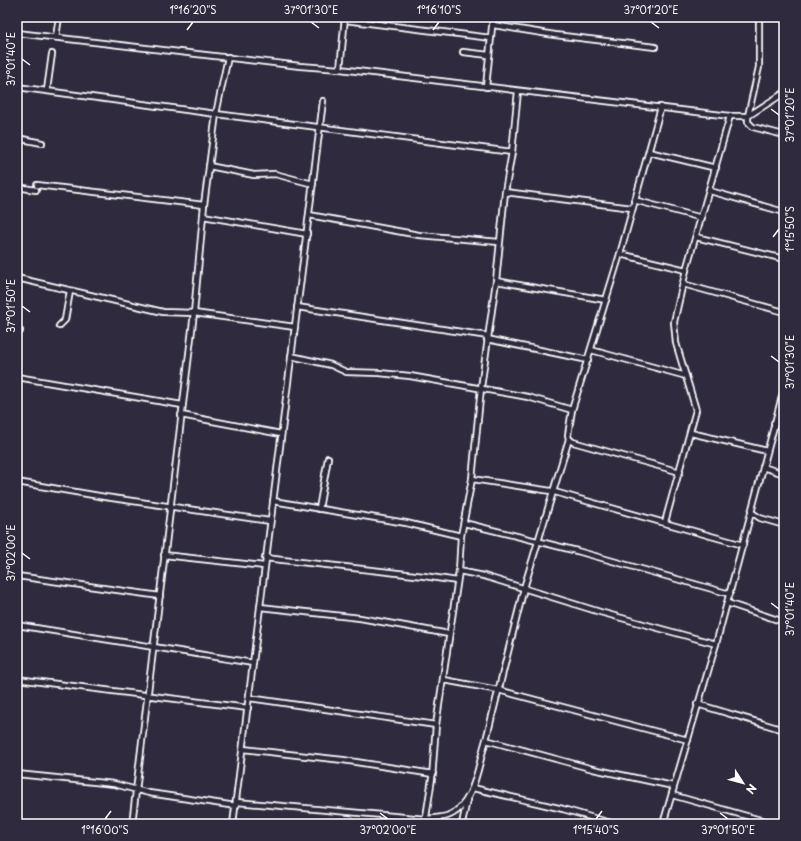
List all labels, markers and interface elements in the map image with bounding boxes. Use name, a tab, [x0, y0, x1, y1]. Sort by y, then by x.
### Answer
text: 1°16'20"S	[169, 2, 217, 17]
text: 37°01'30"E	[284, 2, 338, 17]
text: 1°16'10"S	[417, 2, 461, 17]
text: 37°01'20"E	[624, 2, 678, 17]
text: 37°01'40"E	[3, 32, 18, 86]
text: 37°01'20"E	[782, 88, 797, 142]
text: 1°15'50"S	[782, 206, 797, 252]
text: 37°01'50"E	[3, 279, 18, 333]
text: 37°01'30"E	[782, 335, 797, 389]
text: 37°02'00"E	[3, 524, 18, 582]
text: 37°01'40"E	[782, 582, 797, 636]
north arrow	[723, 763, 763, 803]
text: N	[742, 781, 761, 798]
text: 1°16'00"S	[81, 822, 129, 837]
text: 37°02'00"E	[359, 822, 417, 837]
text: 1°15'40"S	[573, 822, 619, 837]
text: 37°01'50"E	[701, 822, 755, 837]

